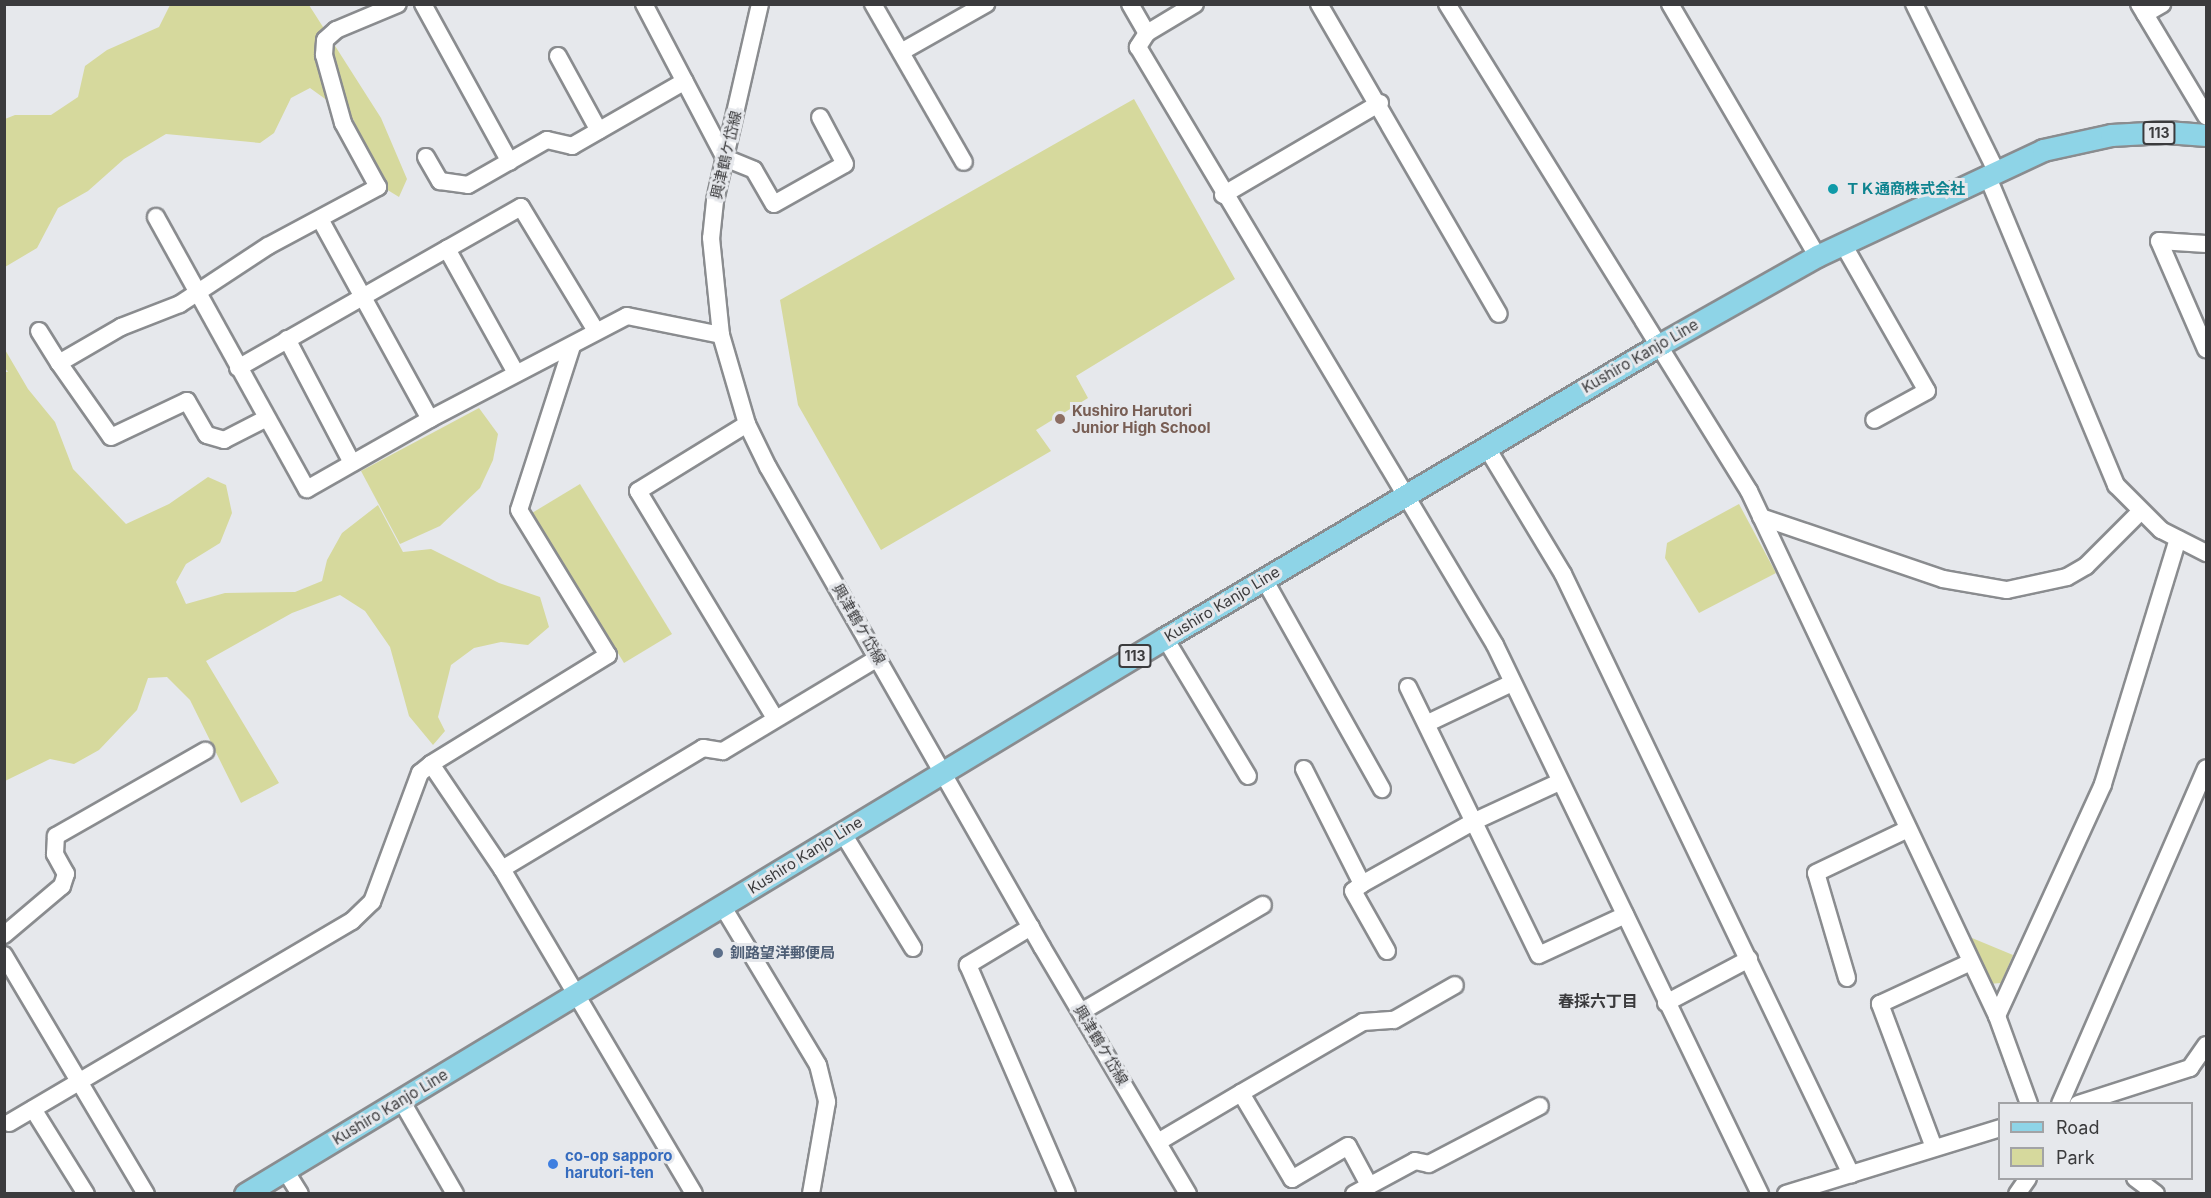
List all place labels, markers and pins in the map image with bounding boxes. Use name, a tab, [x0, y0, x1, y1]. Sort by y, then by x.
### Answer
place label: ＴＫ通商株式会社	[1845, 180, 1965, 198]
marker: ＴＫ通商株式会社	[1826, 182, 1840, 196]
place label: Kushiro Harutori Junior High School	[1072, 401, 1210, 436]
marker: Kushiro Harutori Junior High School	[1053, 412, 1067, 426]
place label: 釧路望洋郵便局	[730, 944, 835, 962]
marker: 釧路望洋郵便局	[711, 946, 725, 960]
place label: co-op sapporo harutori-ten	[565, 1146, 672, 1181]
marker: co-op sapporo harutori-ten	[546, 1157, 560, 1171]

